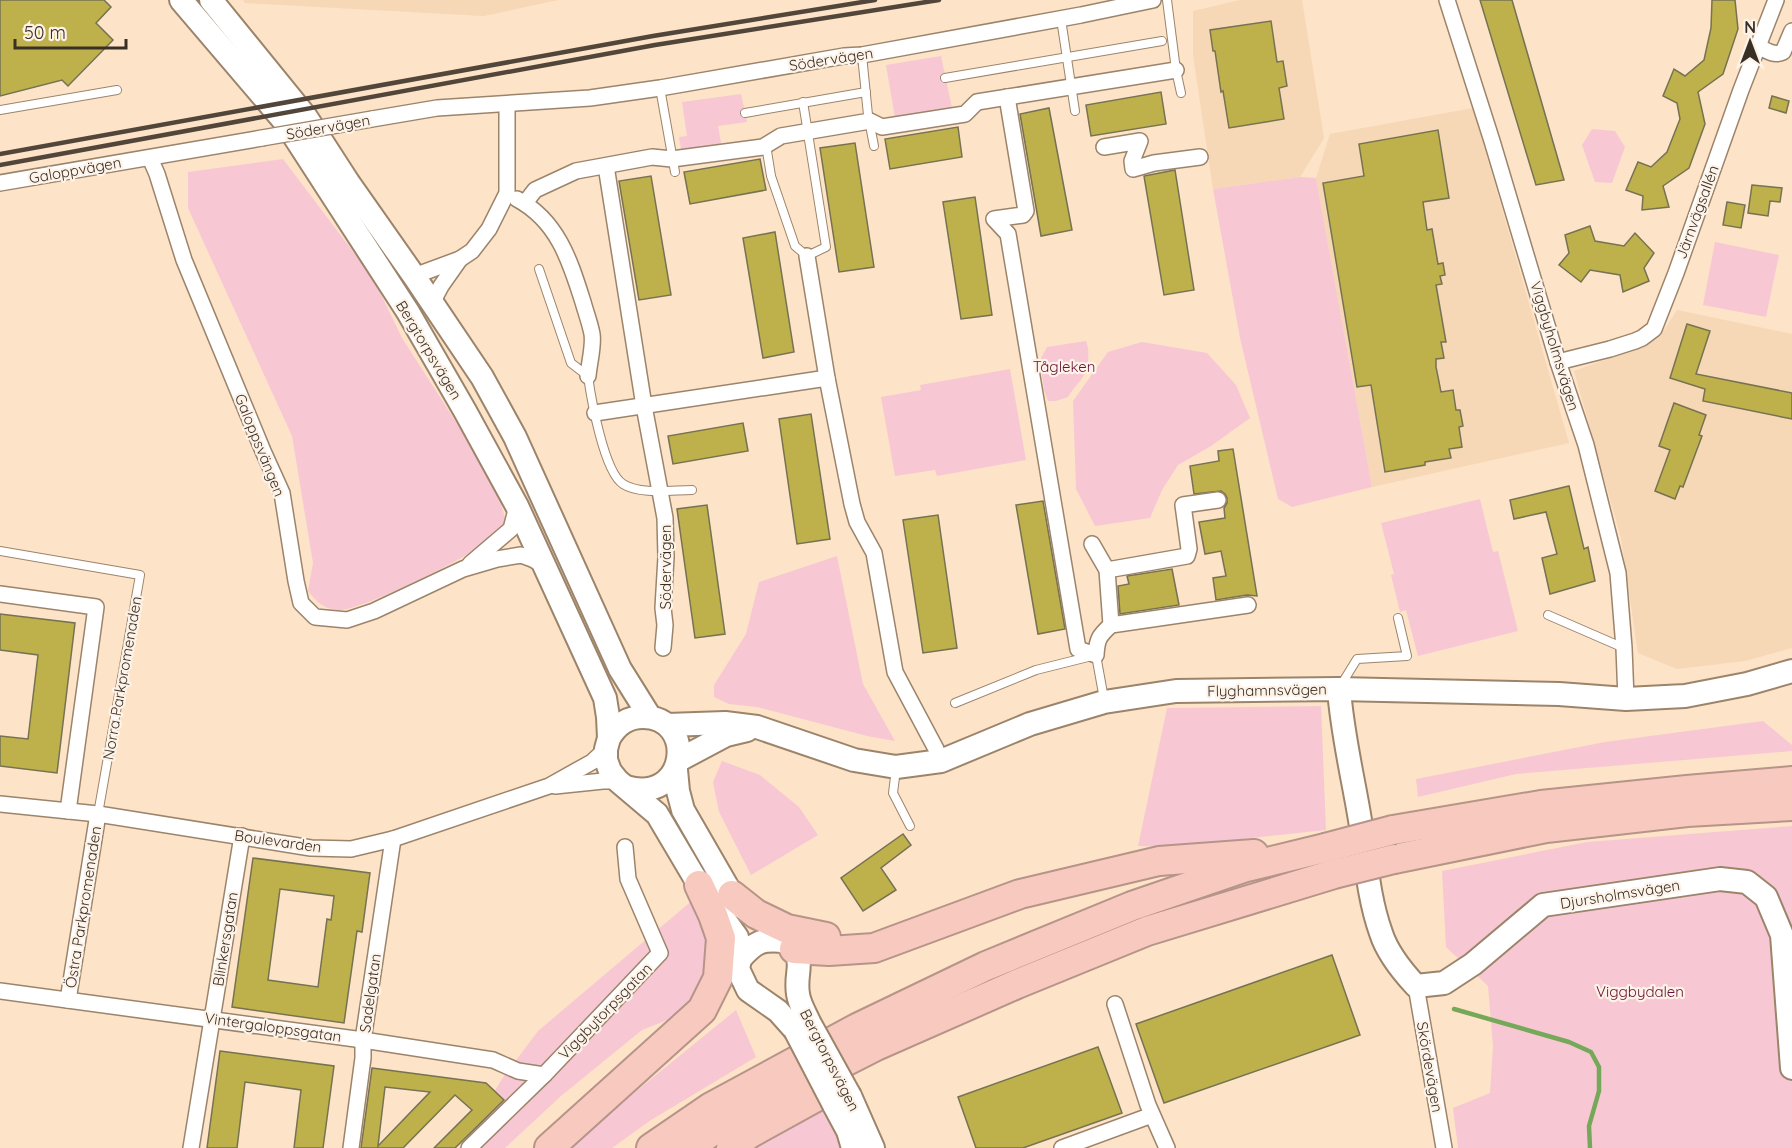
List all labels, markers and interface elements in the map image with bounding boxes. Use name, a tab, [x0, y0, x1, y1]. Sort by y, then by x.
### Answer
scale bar	[15, 12, 126, 50]
north arrow	[1720, 12, 1780, 72]
text: N	[1744, 17, 1756, 37]
text: 50 m	[24, 21, 66, 44]
street label: Södervägen	[788, 43, 874, 75]
street label: Södervägen	[285, 110, 371, 144]
street label: Galoppvägen	[27, 153, 123, 187]
street label: Järnvägsallén	[1671, 163, 1723, 261]
street label: Viggbyholmsvägen	[1526, 279, 1584, 413]
street label: Bergtorpsvägen	[392, 297, 466, 403]
park label: Tågleken	[1033, 357, 1095, 376]
street label: Galoppsvängen	[231, 391, 289, 499]
street label: Södervägen	[656, 525, 675, 609]
street label: Norra Parkpromenaden	[98, 595, 146, 761]
street label: Flyghamnsvägen	[1207, 679, 1327, 701]
street label: Östra Parkpromenaden	[61, 825, 105, 989]
street label: Boulevarden	[233, 825, 323, 857]
street label: Djursholmsvägen	[1559, 875, 1681, 913]
street label: Blinkersgatan	[208, 890, 242, 988]
street label: Sadelgatan	[355, 952, 385, 1034]
street label: Viggbytorpsgatan	[554, 959, 656, 1063]
park label: Viggbydalen	[1596, 982, 1684, 1001]
street label: Bergtorpsvägen	[796, 1006, 864, 1114]
street label: Vintergaloppsgatan	[203, 1008, 343, 1046]
street label: Skördevägen	[1413, 1020, 1447, 1114]

